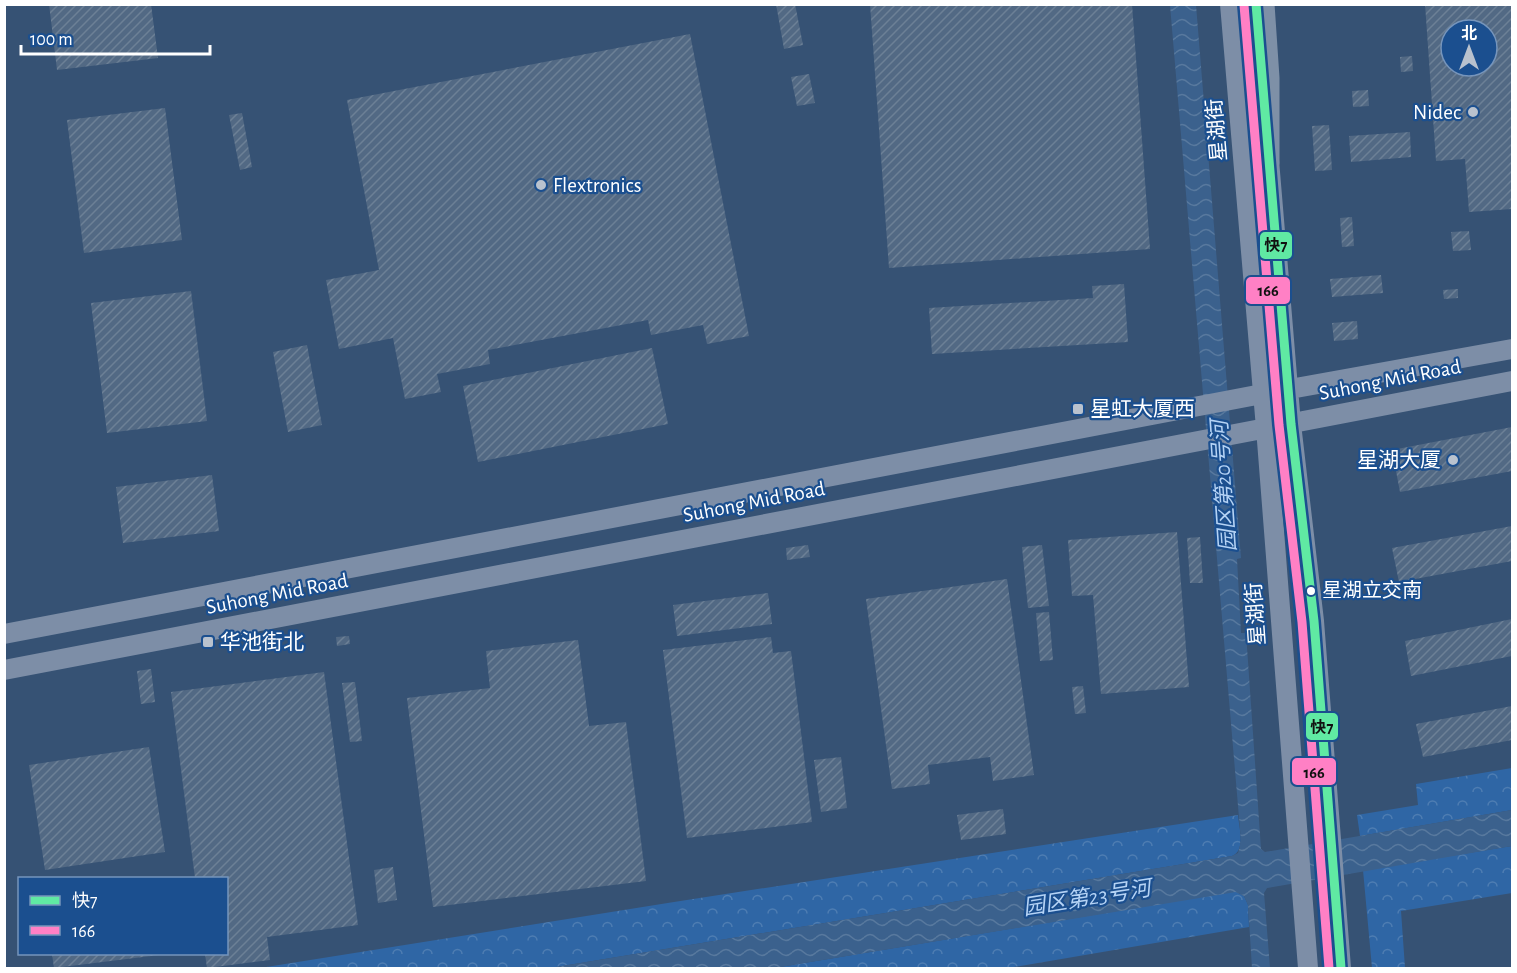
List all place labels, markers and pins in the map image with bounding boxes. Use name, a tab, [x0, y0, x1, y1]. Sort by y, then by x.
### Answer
place label: Nidec	[1413, 102, 1461, 123]
marker: Nidec	[1466, 105, 1480, 119]
place label: Flextronics	[553, 175, 641, 196]
marker: Flextronics	[534, 178, 548, 192]
place label: 星虹大厦西	[1090, 398, 1195, 420]
marker: 星虹大厦西	[1071, 402, 1085, 416]
place label: 星湖大厦	[1357, 449, 1441, 471]
marker: 星湖大厦	[1446, 453, 1460, 467]
place label: 星湖立交南	[1322, 580, 1422, 601]
marker: 星湖立交南	[1305, 585, 1317, 597]
place label: 华池街北	[220, 631, 304, 653]
marker: 华池街北	[201, 635, 215, 649]

